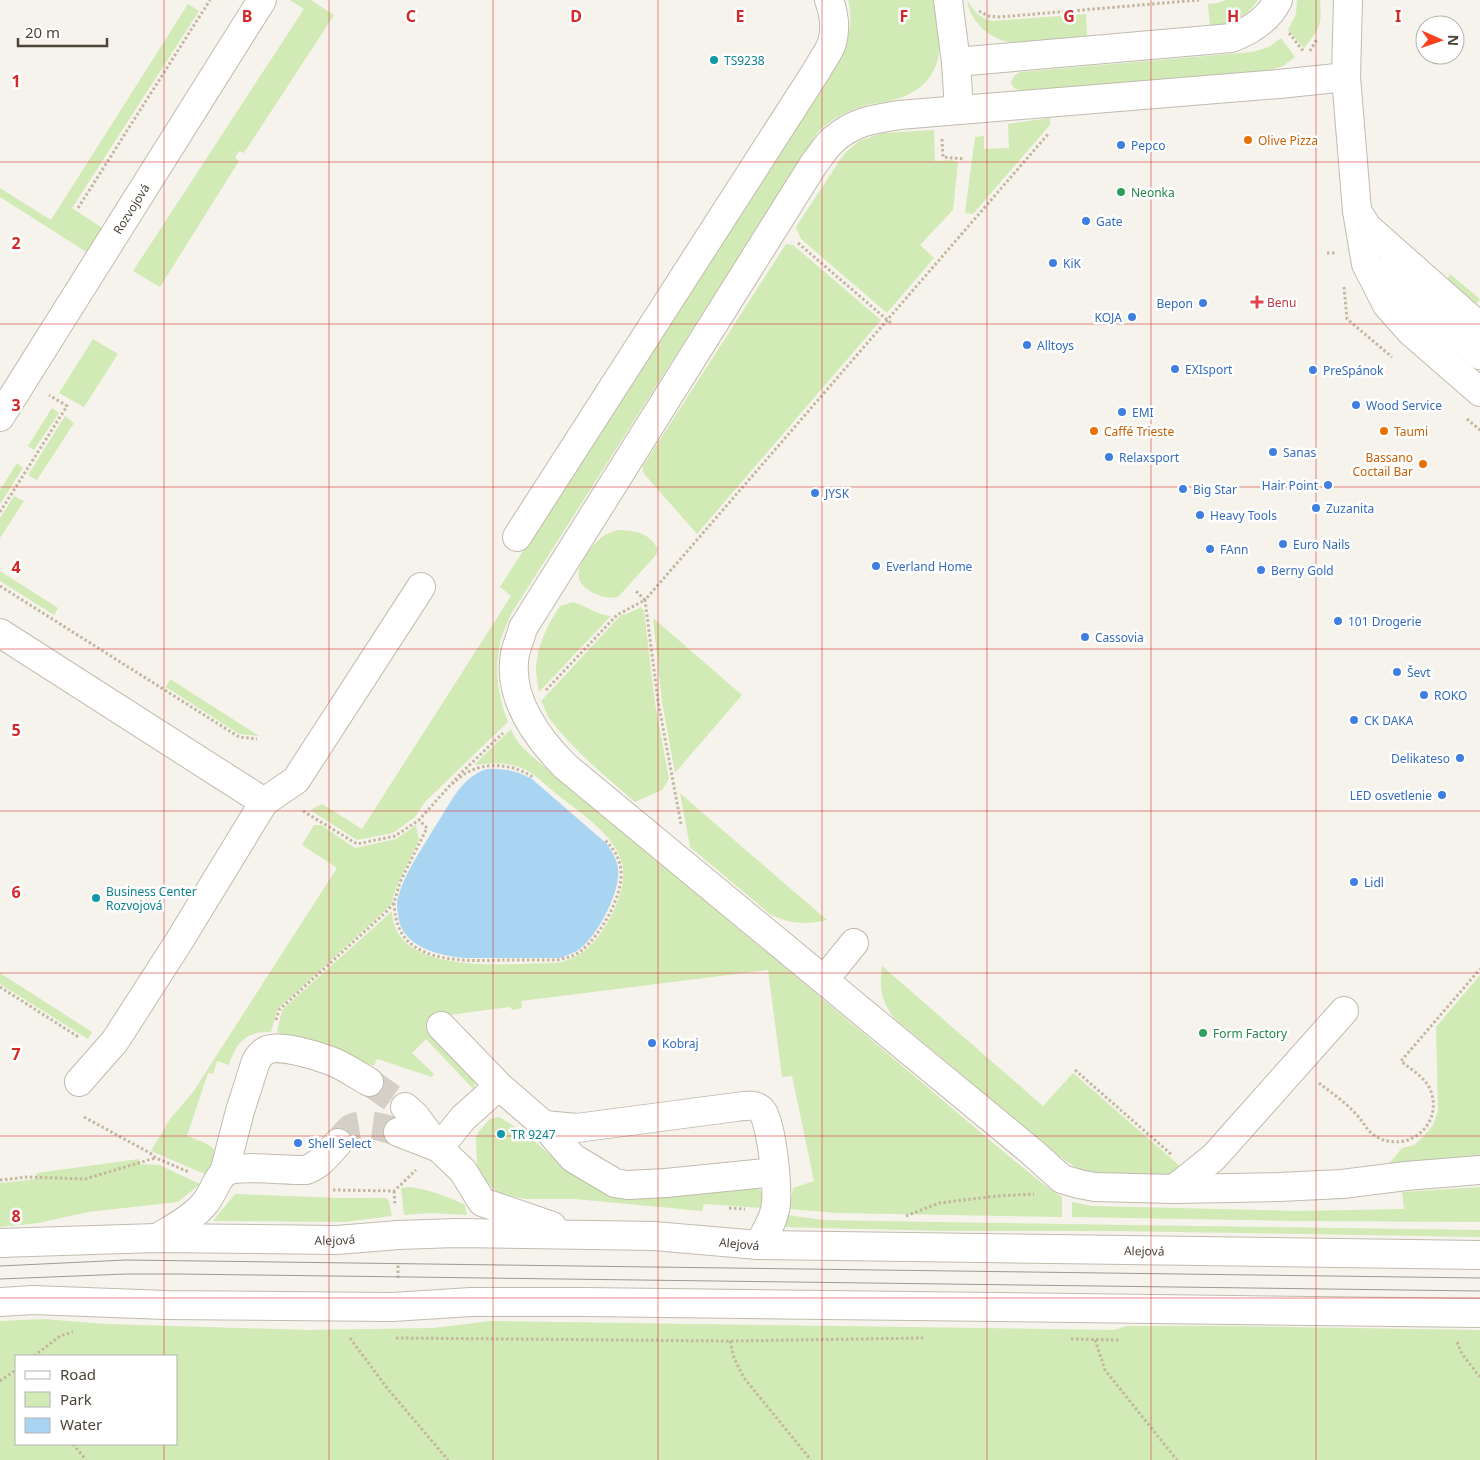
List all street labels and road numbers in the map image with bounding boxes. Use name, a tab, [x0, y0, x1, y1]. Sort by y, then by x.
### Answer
street label: Rozvojová	[109, 180, 153, 237]
street label: Alejová	[315, 1230, 356, 1249]
street label: Alejová	[718, 1233, 760, 1254]
street label: Alejová	[1124, 1242, 1165, 1259]

